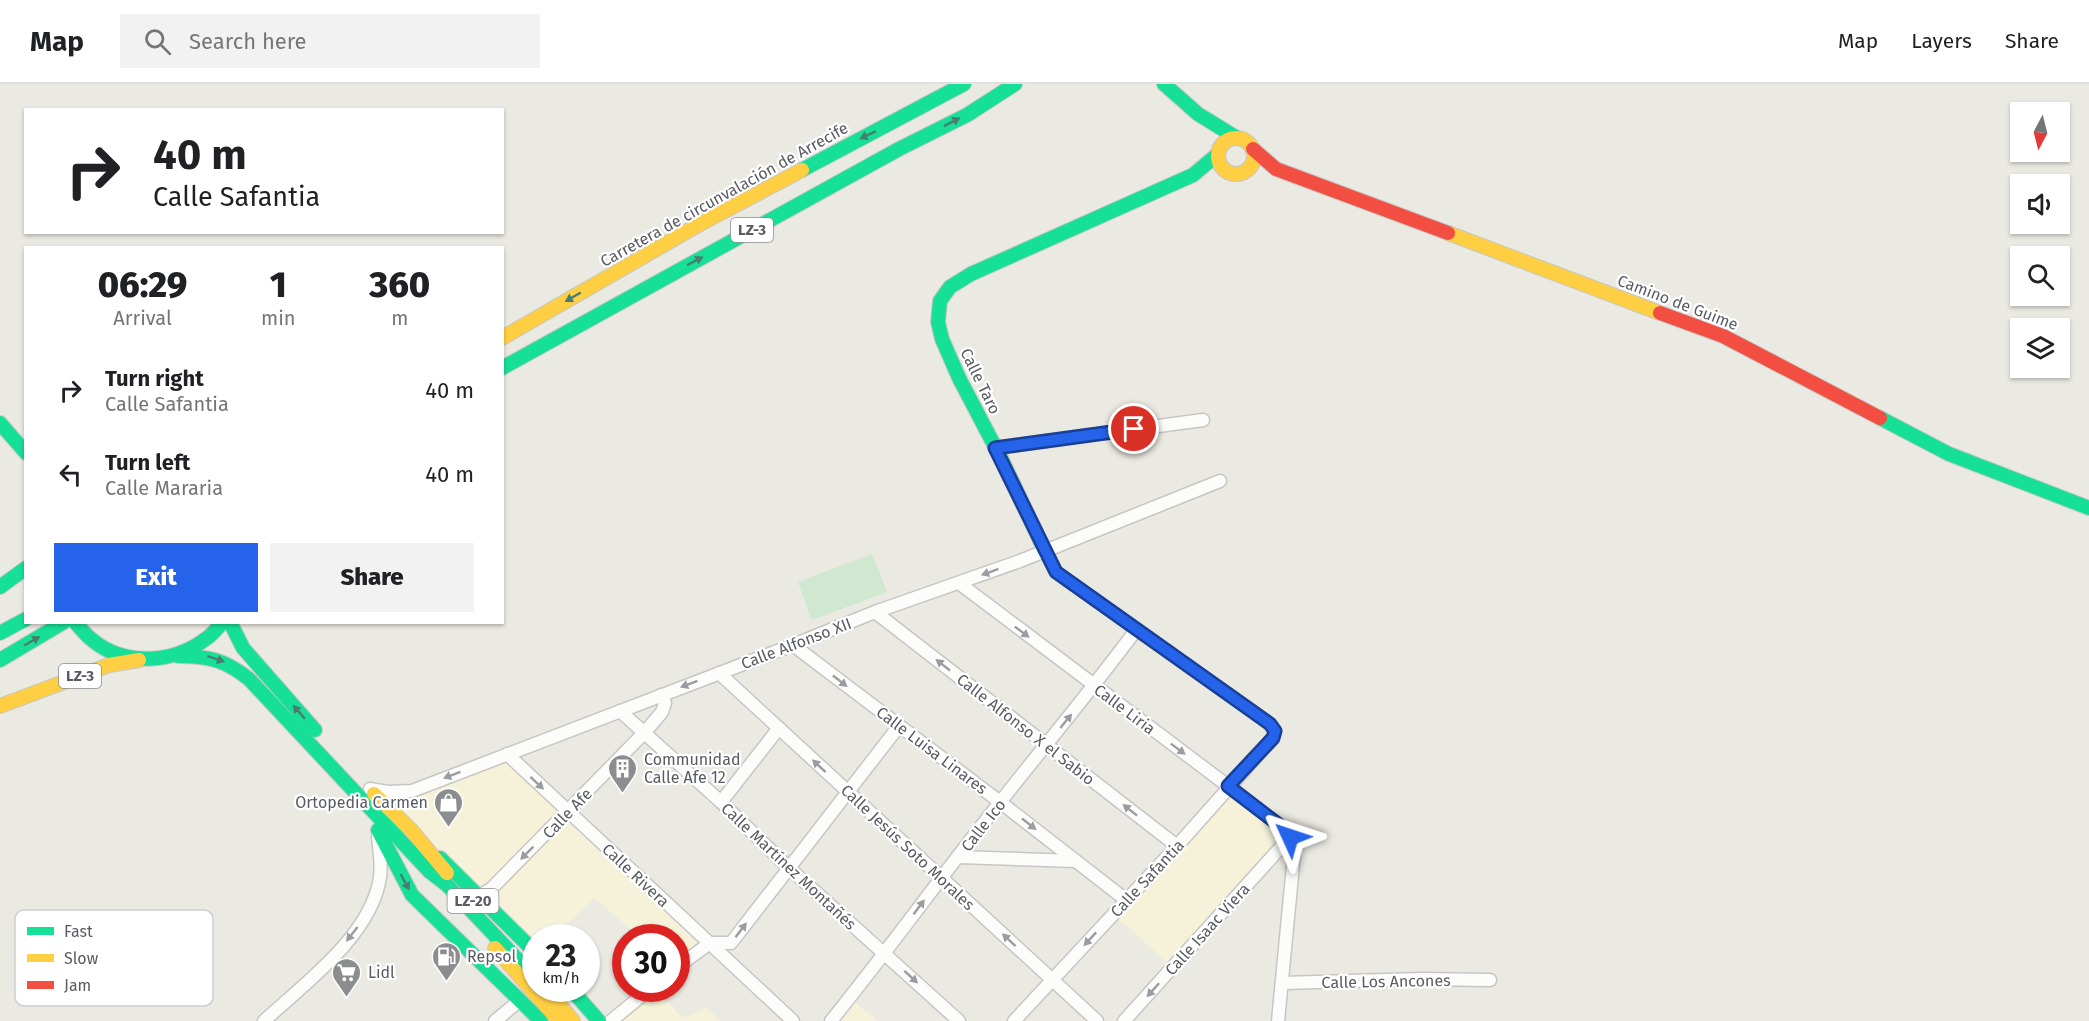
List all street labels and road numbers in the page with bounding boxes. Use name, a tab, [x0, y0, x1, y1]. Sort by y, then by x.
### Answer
street label: Carretera de circunvalación de Arrecife	[597, 118, 851, 271]
road number: LZ-3	[731, 218, 773, 242]
street label: Camino de Guime	[1615, 271, 1741, 334]
street label: Calle Taro	[956, 345, 1005, 417]
street label: Calle Alfonso XII	[738, 614, 854, 673]
road number: LZ-3	[59, 664, 101, 688]
street label: Calle Alfonso X el Sabio	[953, 670, 1098, 789]
street label: Calle Liria	[1090, 680, 1159, 738]
street label: Calle Luisa Linares	[873, 703, 991, 798]
street label: Calle Jesús Soto Morales	[837, 781, 978, 914]
street label: Calle Afe	[539, 784, 596, 842]
street label: Calle Ico	[957, 795, 1010, 855]
street label: Calle Martínez Montañés	[717, 799, 860, 934]
street label: Calle Safantia	[1107, 836, 1188, 921]
street label: Calle Rivera	[598, 840, 673, 911]
street label: Calle Isaac Viera	[1161, 879, 1254, 979]
road number: LZ-20	[448, 889, 498, 913]
street label: Calle Los Ancones	[1321, 971, 1451, 992]

